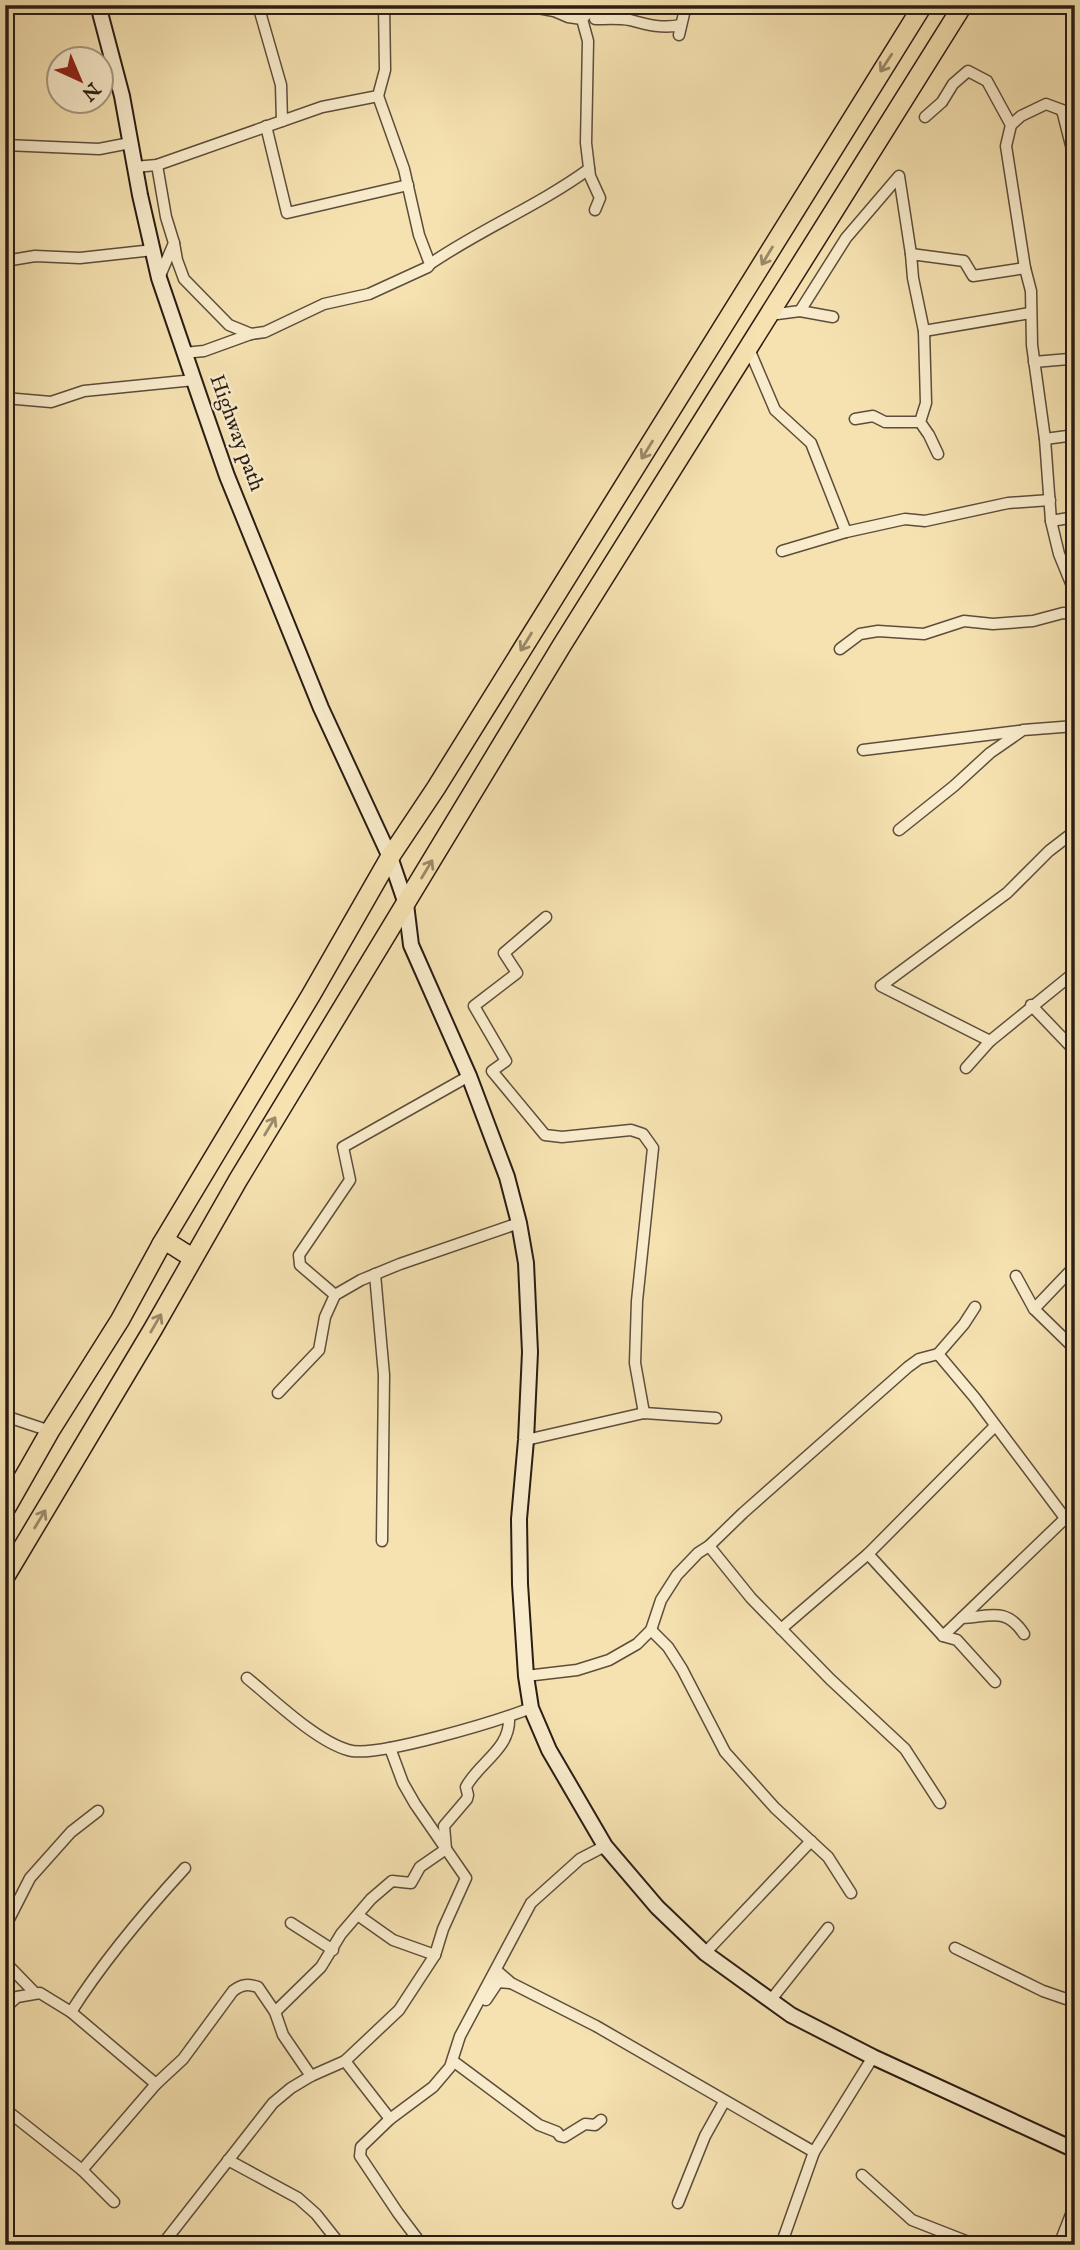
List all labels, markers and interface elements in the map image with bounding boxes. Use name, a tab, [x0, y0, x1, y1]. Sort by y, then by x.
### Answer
north arrow	[46, 46, 116, 116]
one-way arrow	[879, 52, 893, 72]
text: N	[76, 76, 105, 106]
one-way arrow	[760, 246, 774, 266]
street label: Highway path	[202, 371, 270, 495]
one-way arrow	[639, 439, 653, 459]
one-way arrow	[518, 632, 533, 651]
one-way arrow	[420, 860, 434, 880]
one-way arrow	[264, 1117, 278, 1137]
one-way arrow	[150, 1313, 163, 1334]
one-way arrow	[34, 1509, 48, 1529]

